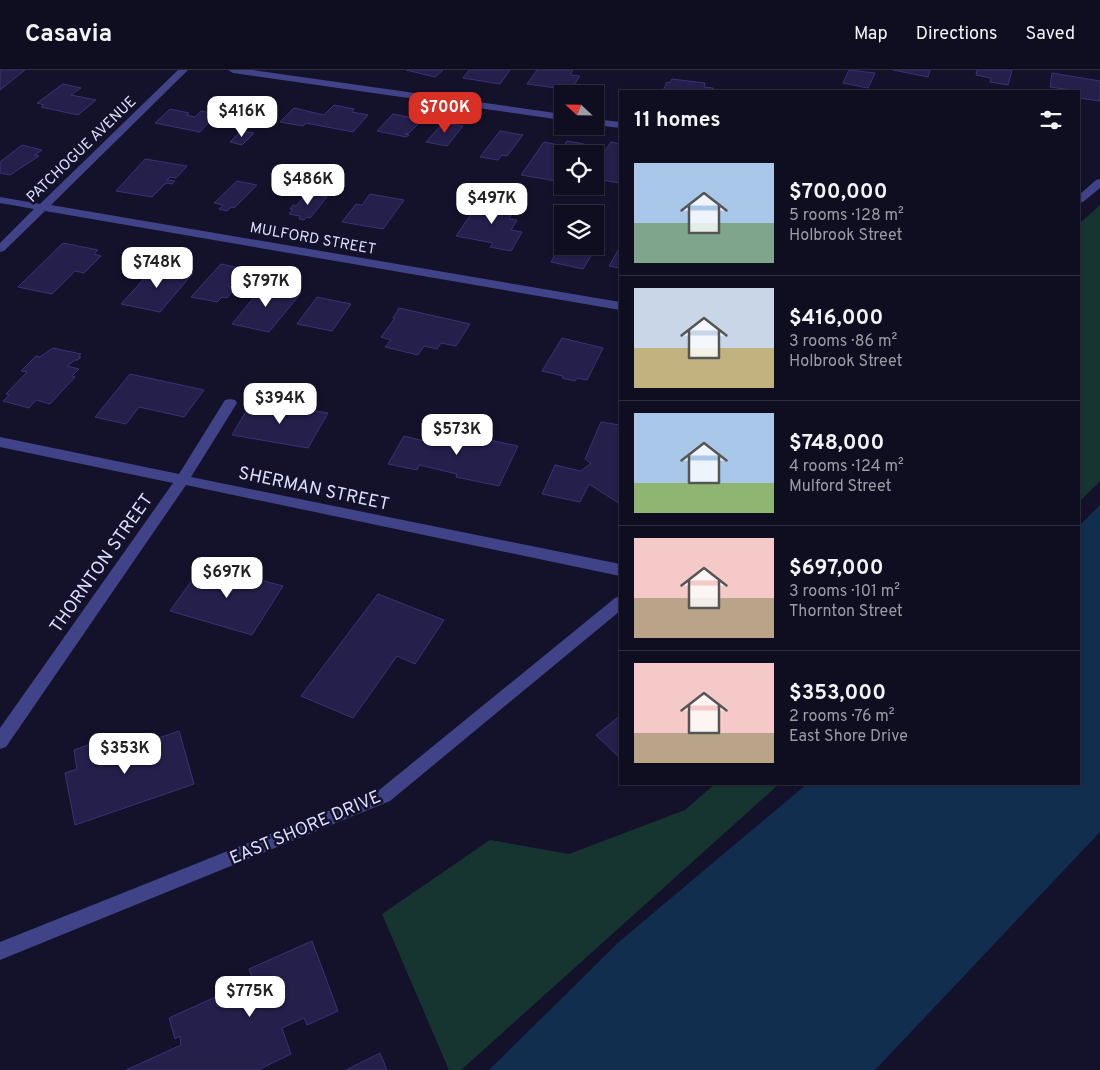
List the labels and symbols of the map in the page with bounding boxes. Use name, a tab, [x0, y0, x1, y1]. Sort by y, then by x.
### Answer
north arrow	[554, 85, 604, 135]
pin: $700K	[410, 92, 480, 134]
street label: PATCHOGUE AVENUE	[23, 93, 141, 207]
pin: $416K	[207, 96, 277, 138]
pin: $486K	[273, 164, 343, 206]
pin: $497K	[457, 182, 527, 225]
street label: MULFORD STREET	[248, 219, 377, 260]
pin: $748K	[122, 246, 192, 289]
pin: $797K	[231, 266, 301, 308]
pin: $394K	[245, 382, 315, 425]
pin: $573K	[422, 414, 492, 456]
street label: SHERMAN STREET	[236, 462, 391, 517]
street label: THORNTON STREET	[45, 490, 159, 638]
pin: $697K	[192, 556, 262, 599]
pin: $353K	[90, 732, 160, 775]
street label: EAST SHORE DRIVE	[227, 786, 385, 871]
pin: $775K	[215, 976, 285, 1018]

